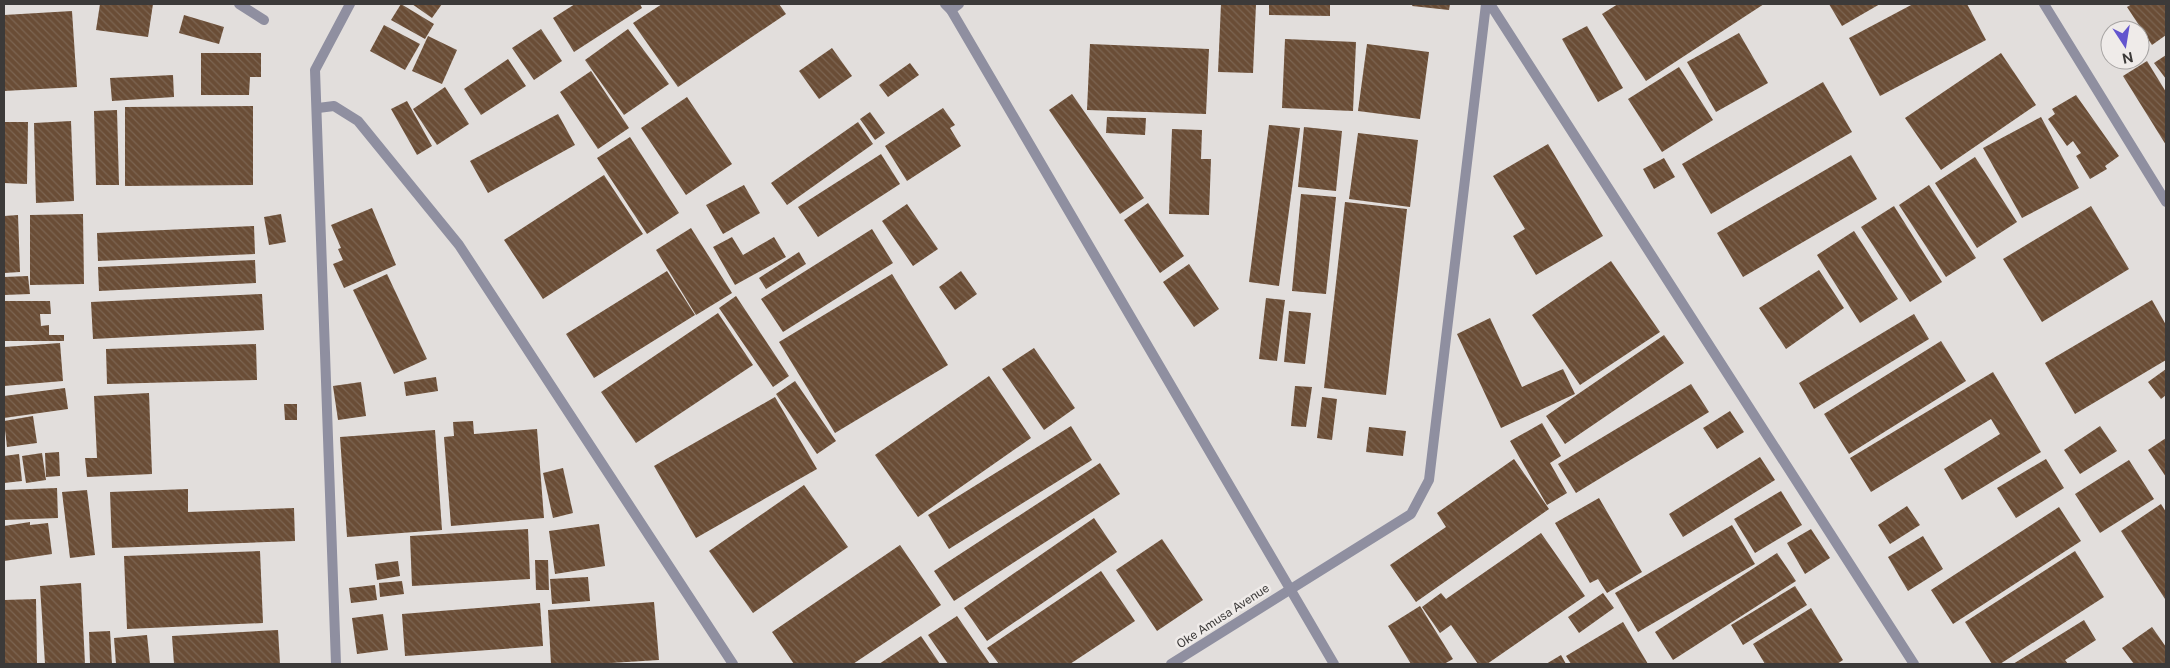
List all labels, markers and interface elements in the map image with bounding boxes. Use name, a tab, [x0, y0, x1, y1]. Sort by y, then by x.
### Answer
north arrow	[2100, 20, 2150, 70]
text: N	[2121, 49, 2135, 67]
street label: Oke Amusa Avenue	[1174, 581, 1272, 651]

